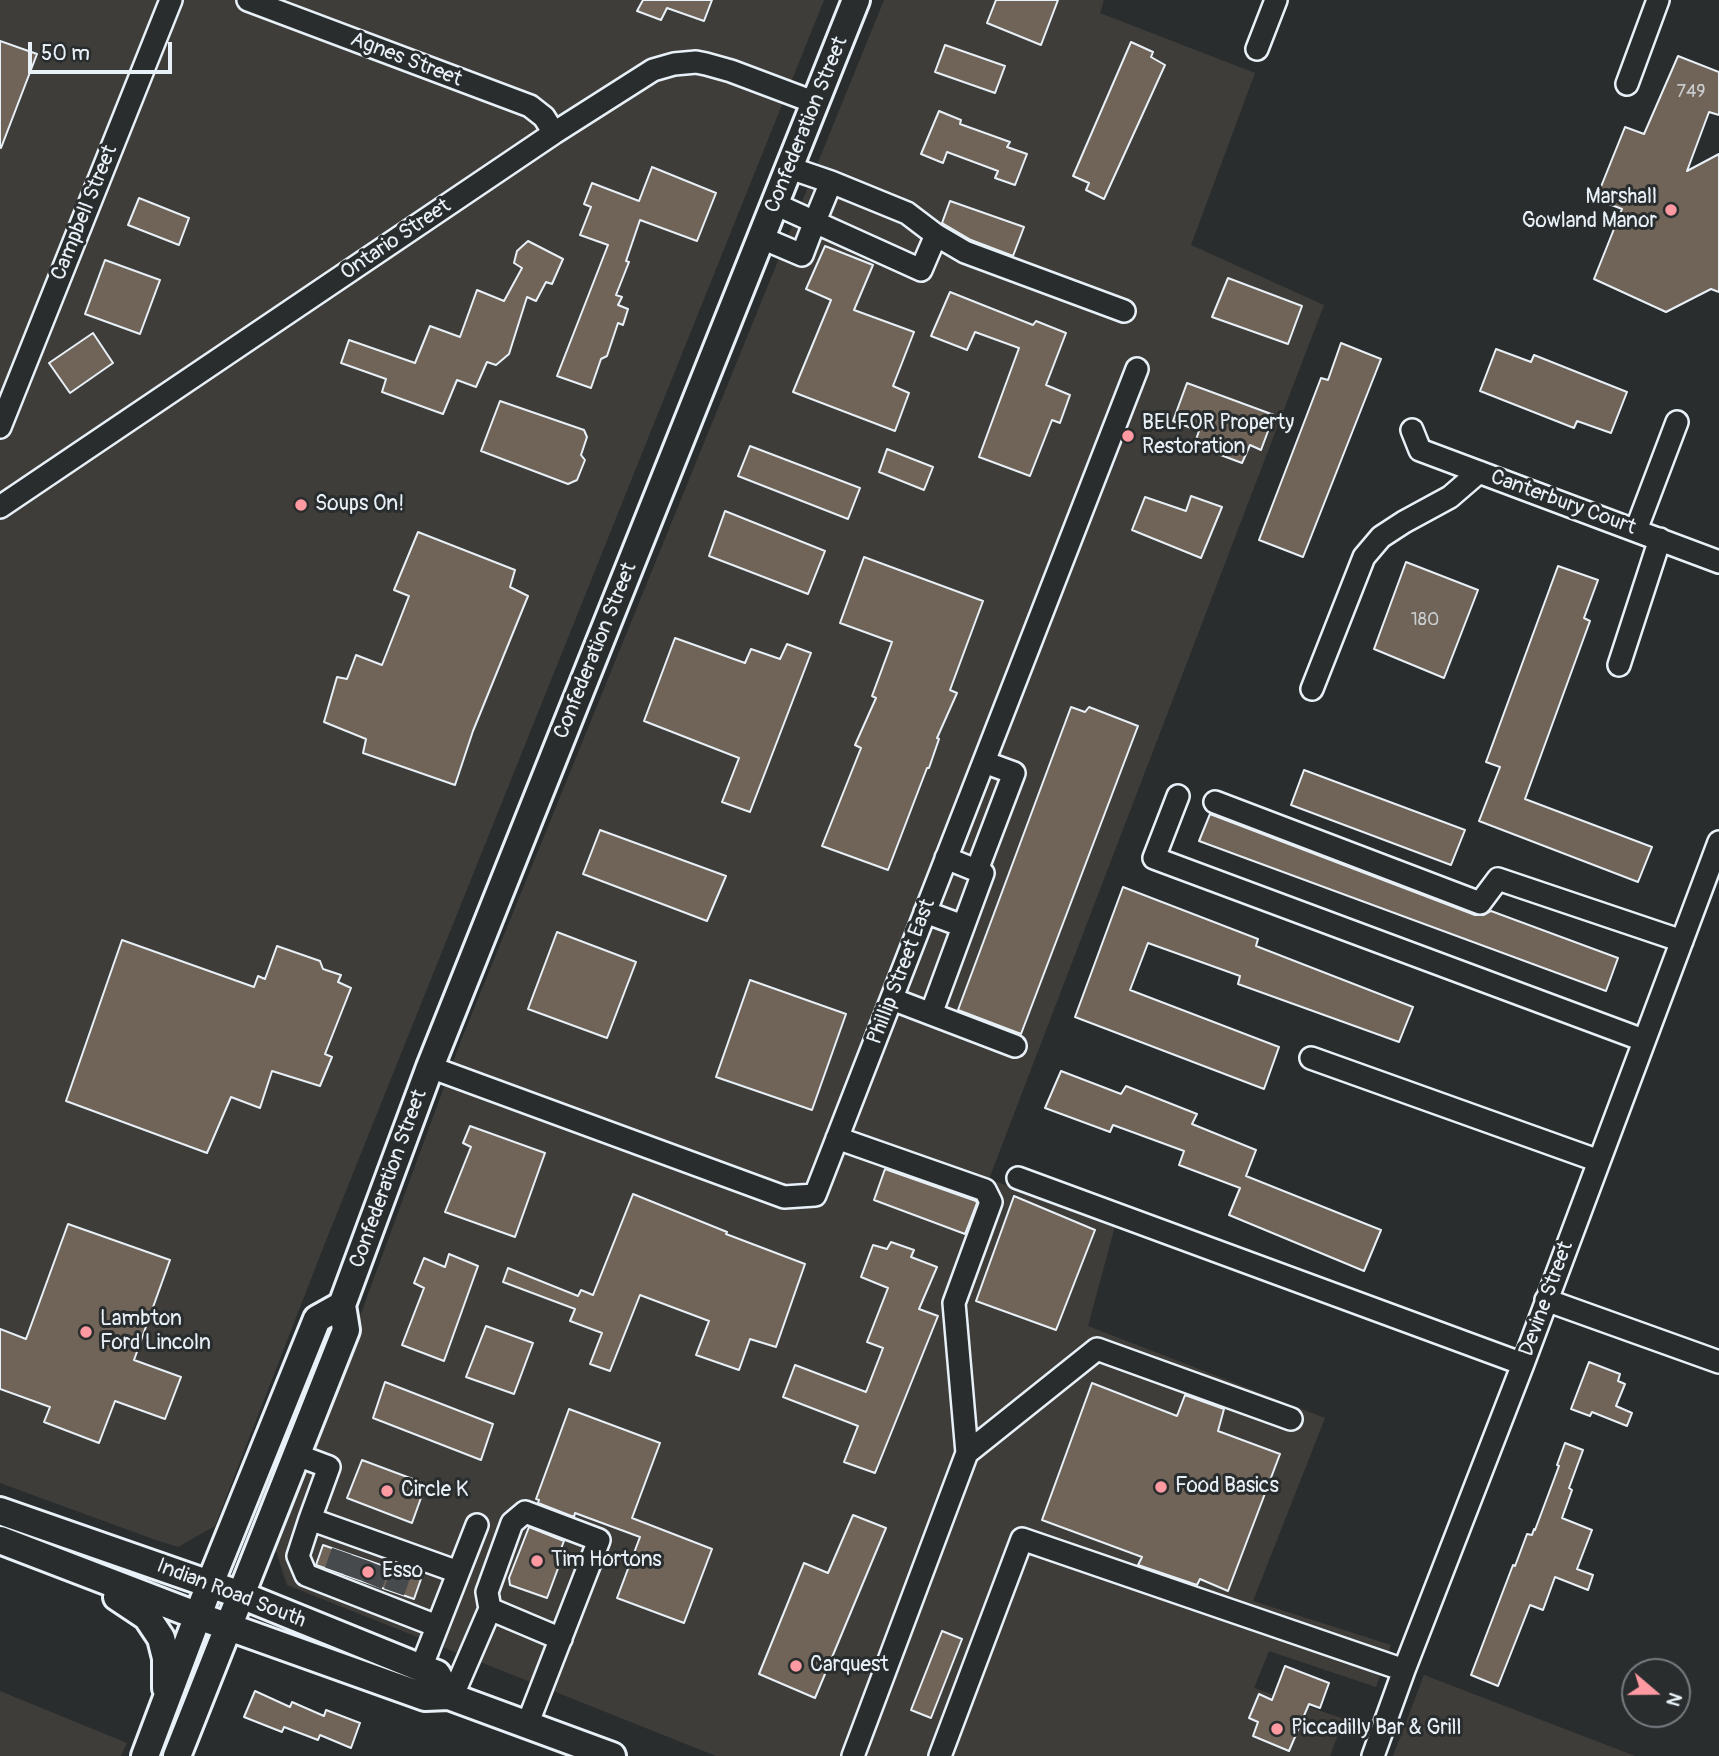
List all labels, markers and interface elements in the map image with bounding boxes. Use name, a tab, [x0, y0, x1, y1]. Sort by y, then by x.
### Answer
street label: Agnes Street	[347, 27, 465, 93]
scale bar	[32, 28, 175, 72]
street label: Confederation Street	[760, 33, 854, 217]
text: 50 m	[41, 40, 90, 67]
house number: 749	[1676, 81, 1706, 103]
street label: Campbell Street	[46, 142, 124, 284]
place label: Marshall Gowland Manor	[1522, 185, 1657, 235]
street label: Ontario Street	[336, 194, 456, 286]
marker: Marshall Gowland Manor	[1663, 202, 1679, 218]
place label: BELFOR Property Restoration	[1142, 411, 1294, 461]
marker: BELFOR Property Restoration	[1120, 428, 1136, 444]
street label: Canterbury Court	[1487, 465, 1639, 541]
place label: Soups On!	[315, 492, 404, 518]
marker: Soups On!	[293, 497, 309, 513]
street label: Confederation Street	[549, 559, 643, 743]
house number: 180	[1411, 609, 1439, 631]
street label: Phillip Street East	[863, 896, 941, 1048]
street label: Confederation Street	[345, 1087, 433, 1271]
street label: Devine Street	[1515, 1238, 1579, 1360]
place label: Lambton Ford Lincoln	[100, 1307, 211, 1357]
marker: Lambton Ford Lincoln	[78, 1324, 94, 1340]
place label: Food Basics	[1175, 1474, 1279, 1500]
place label: Circle K	[401, 1478, 468, 1504]
marker: Food Basics	[1153, 1479, 1169, 1495]
marker: Circle K	[379, 1483, 395, 1499]
place label: Tim Hortons	[551, 1548, 662, 1574]
marker: Tim Hortons	[529, 1553, 545, 1569]
street label: Indian Road South	[153, 1554, 309, 1634]
place label: Esso	[382, 1559, 423, 1585]
marker: Esso	[360, 1564, 376, 1580]
place label: Carquest	[810, 1653, 889, 1679]
marker: Carquest	[788, 1658, 804, 1674]
north arrow	[1621, 1658, 1691, 1728]
text: N	[1660, 1689, 1687, 1710]
place label: Piccadilly Bar & Grill	[1291, 1716, 1462, 1742]
marker: Piccadilly Bar & Grill	[1269, 1721, 1285, 1737]

